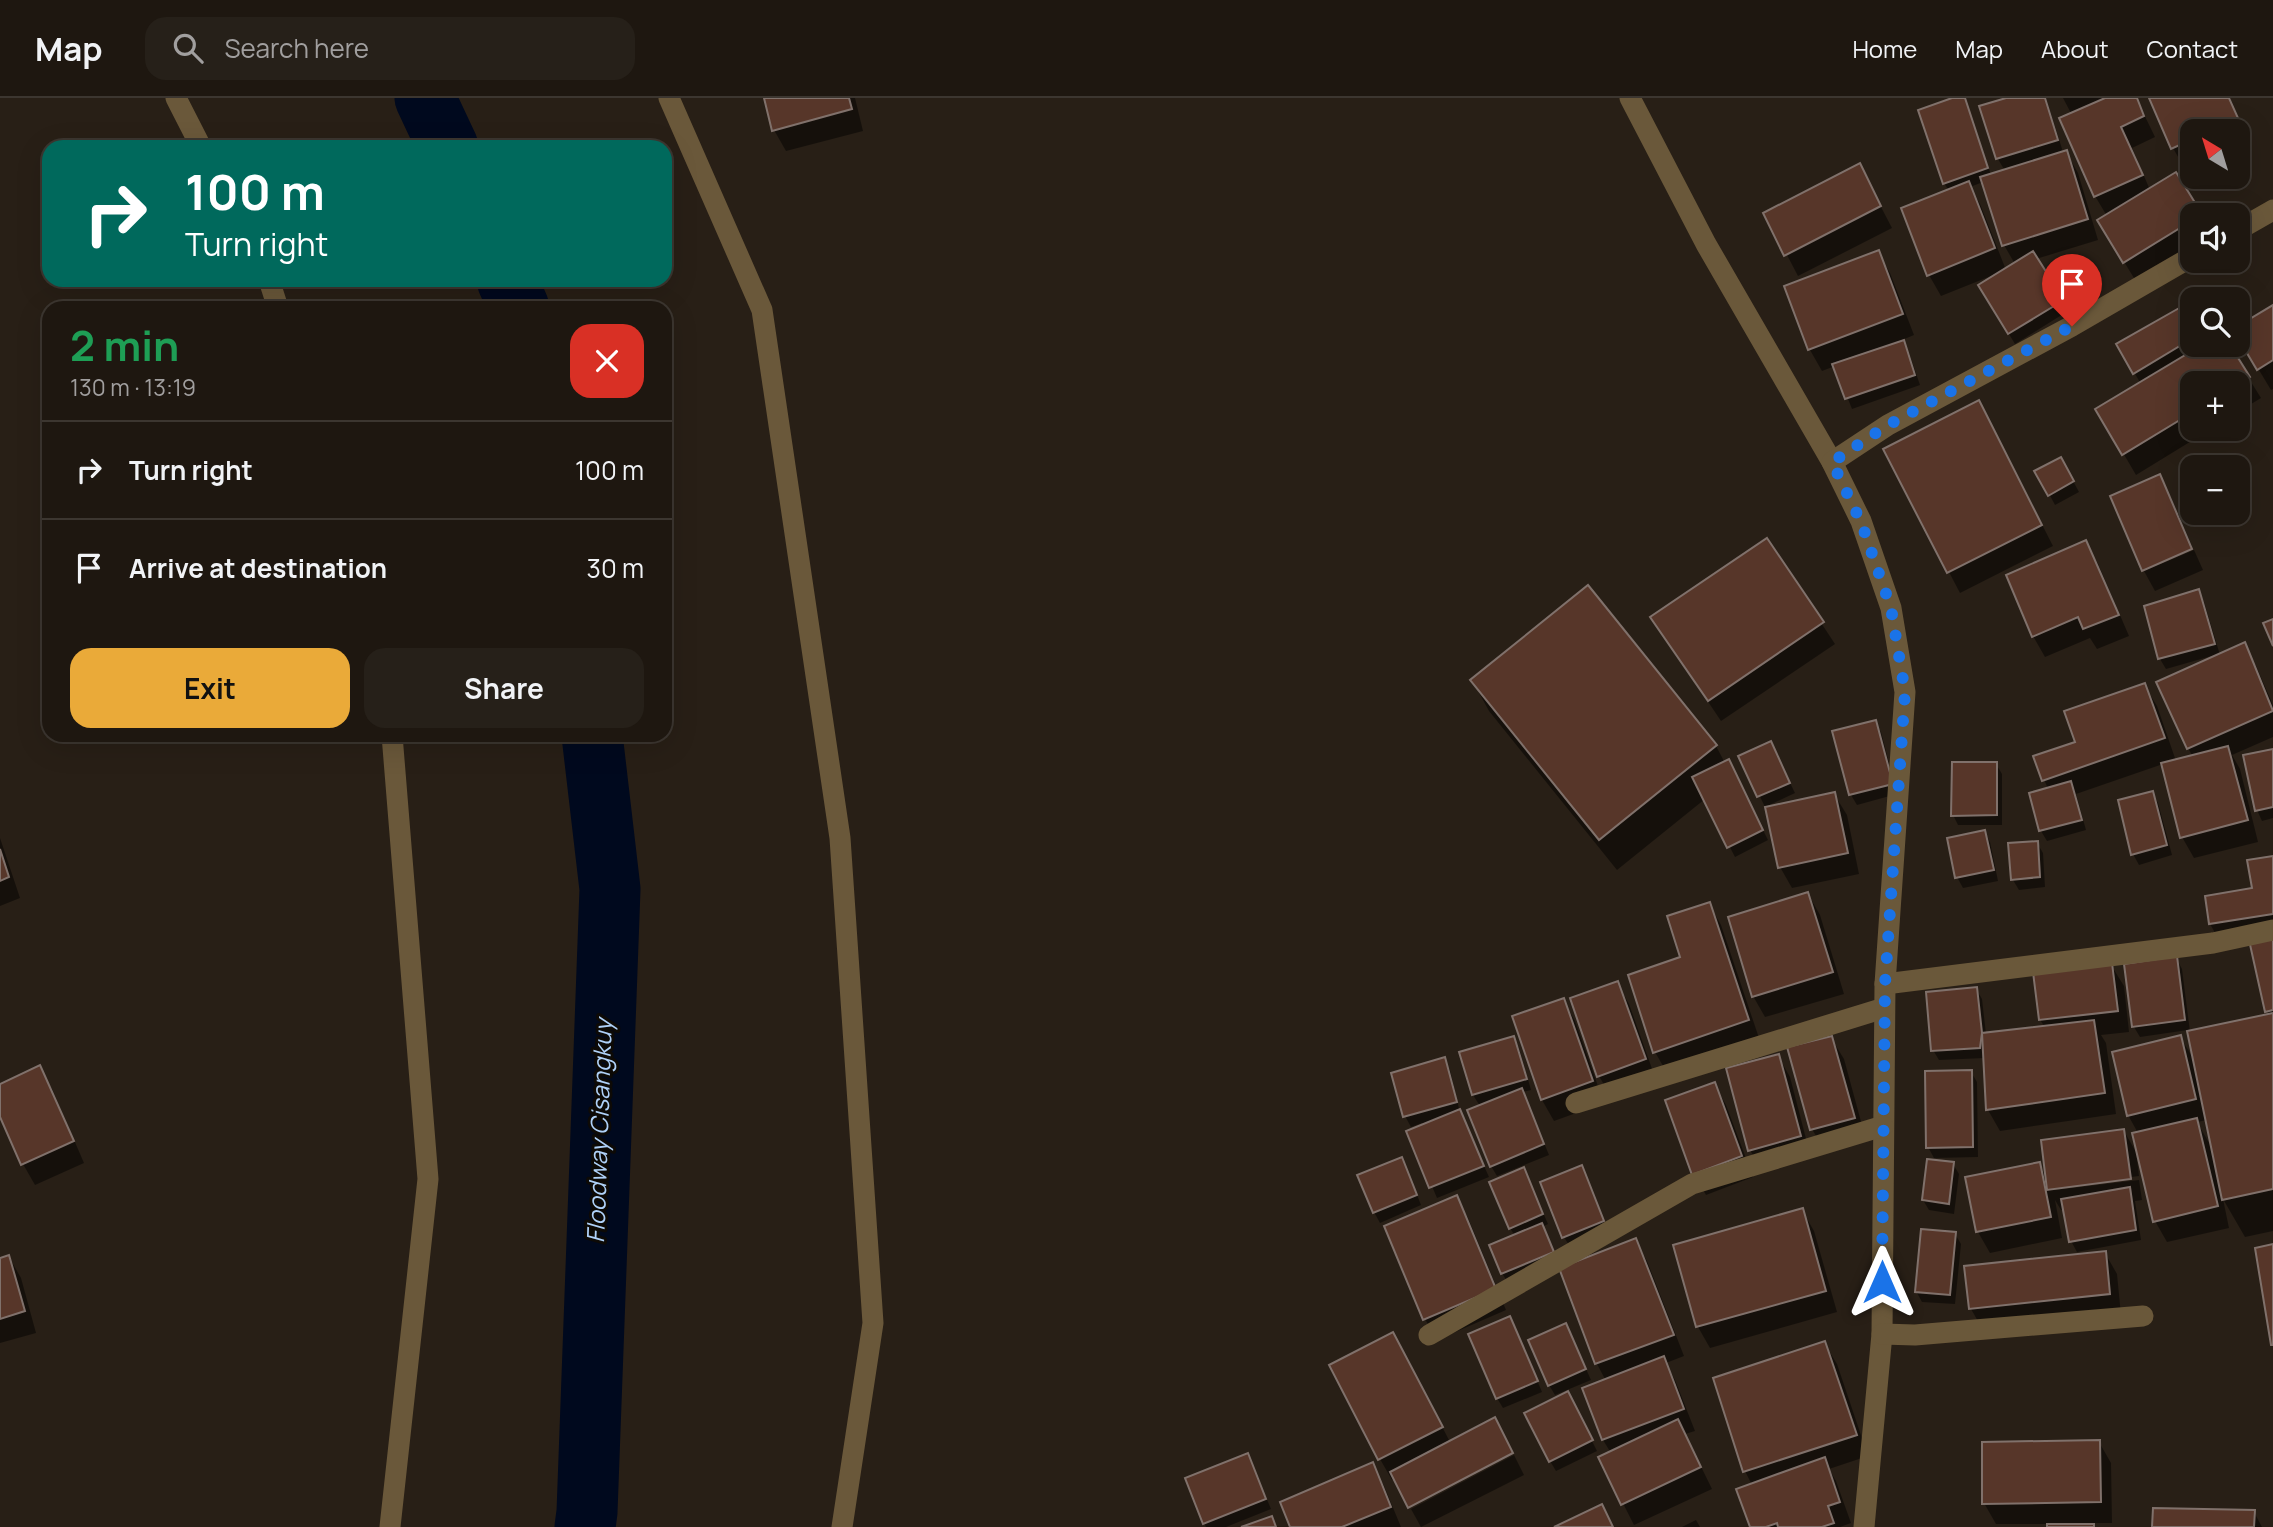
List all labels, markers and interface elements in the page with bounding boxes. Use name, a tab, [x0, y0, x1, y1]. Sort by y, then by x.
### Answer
search box	[145, 17, 635, 80]
text: Map	[35, 26, 103, 71]
icon: search	[169, 29, 207, 67]
text: Search here	[225, 30, 369, 66]
text: Home	[1852, 32, 1917, 65]
text: Map	[1955, 32, 2003, 65]
text: About	[2041, 32, 2109, 65]
text: Contact	[2147, 32, 2238, 65]
north arrow	[2180, 119, 2250, 189]
map controls	[2180, 119, 2250, 525]
text: 100 m	[185, 158, 325, 225]
icon: right	[70, 168, 161, 259]
button: sound	[2180, 203, 2250, 273]
text: Turn right	[185, 222, 328, 266]
pin	[2042, 254, 2102, 326]
icon: arrive	[2053, 265, 2091, 303]
button: search	[2180, 287, 2250, 357]
text: 2 min	[70, 316, 179, 374]
button: close	[570, 324, 644, 398]
text: 130 m · 13:19	[70, 371, 196, 403]
button: +	[2180, 371, 2250, 441]
icon: right	[70, 451, 108, 489]
text: Turn right	[129, 452, 253, 488]
text: 100 m	[575, 452, 644, 488]
button: −	[2180, 455, 2250, 525]
icon: arrive	[70, 549, 108, 587]
text: Arrive at destination	[129, 550, 387, 586]
text: 30 m	[587, 550, 644, 586]
button: Exit	[70, 648, 350, 728]
button: Share	[364, 648, 644, 728]
water label: Floodway Cisangkuy	[578, 1015, 619, 1243]
position arrow	[1845, 1245, 1919, 1319]

